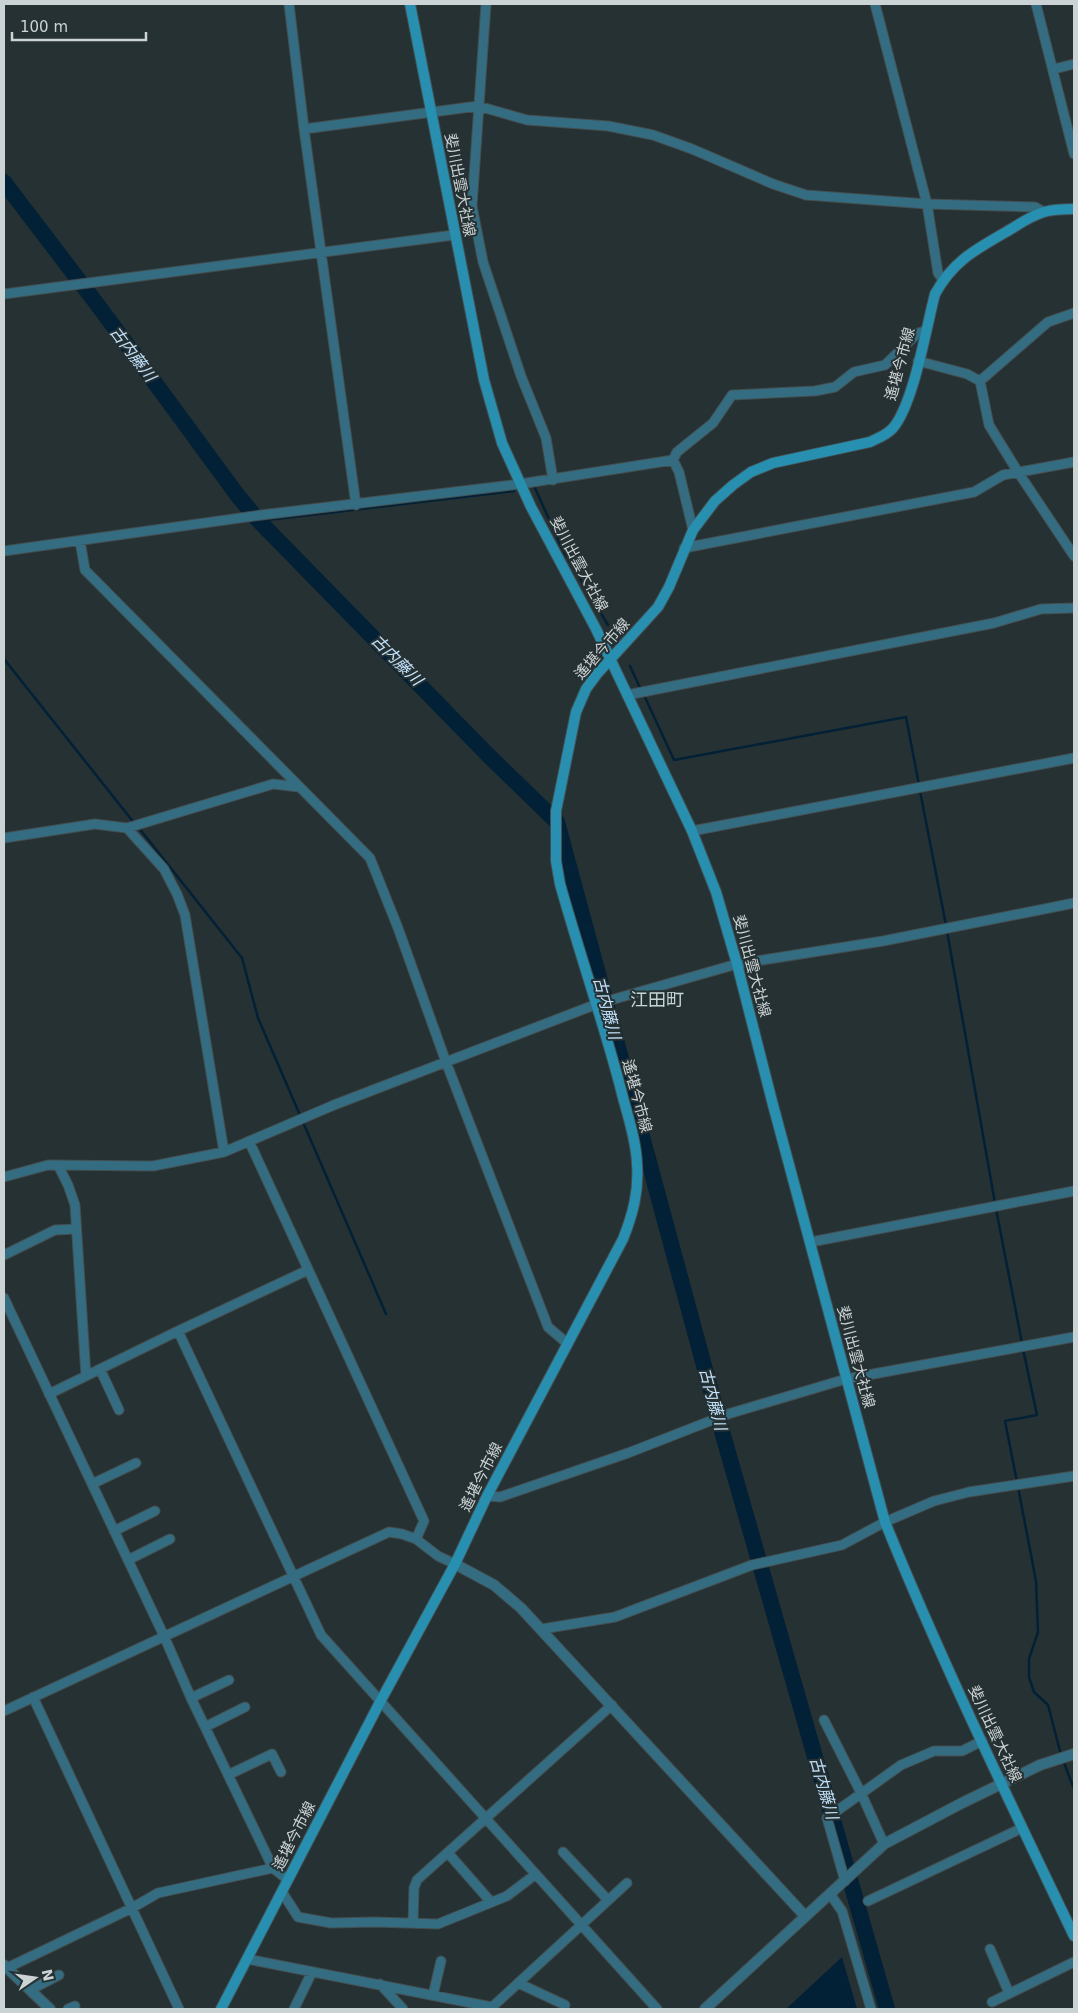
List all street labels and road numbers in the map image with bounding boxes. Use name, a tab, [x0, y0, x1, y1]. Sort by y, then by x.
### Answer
street label: 斐川出雲大社線	[441, 132, 479, 238]
street label: 遙堪今市線	[882, 325, 918, 403]
street label: 斐川出雲大社線	[546, 513, 612, 615]
street label: 遙堪今市線	[571, 615, 633, 683]
street label: 斐川出雲大社線	[730, 913, 774, 1019]
street label: 遙堪今市線	[619, 1057, 655, 1135]
street label: 斐川出雲大社線	[834, 1304, 878, 1410]
street label: 遙堪今市線	[456, 1439, 506, 1515]
street label: 斐川出雲大社線	[965, 1683, 1025, 1785]
street label: 遙堪今市線	[269, 1798, 319, 1874]

